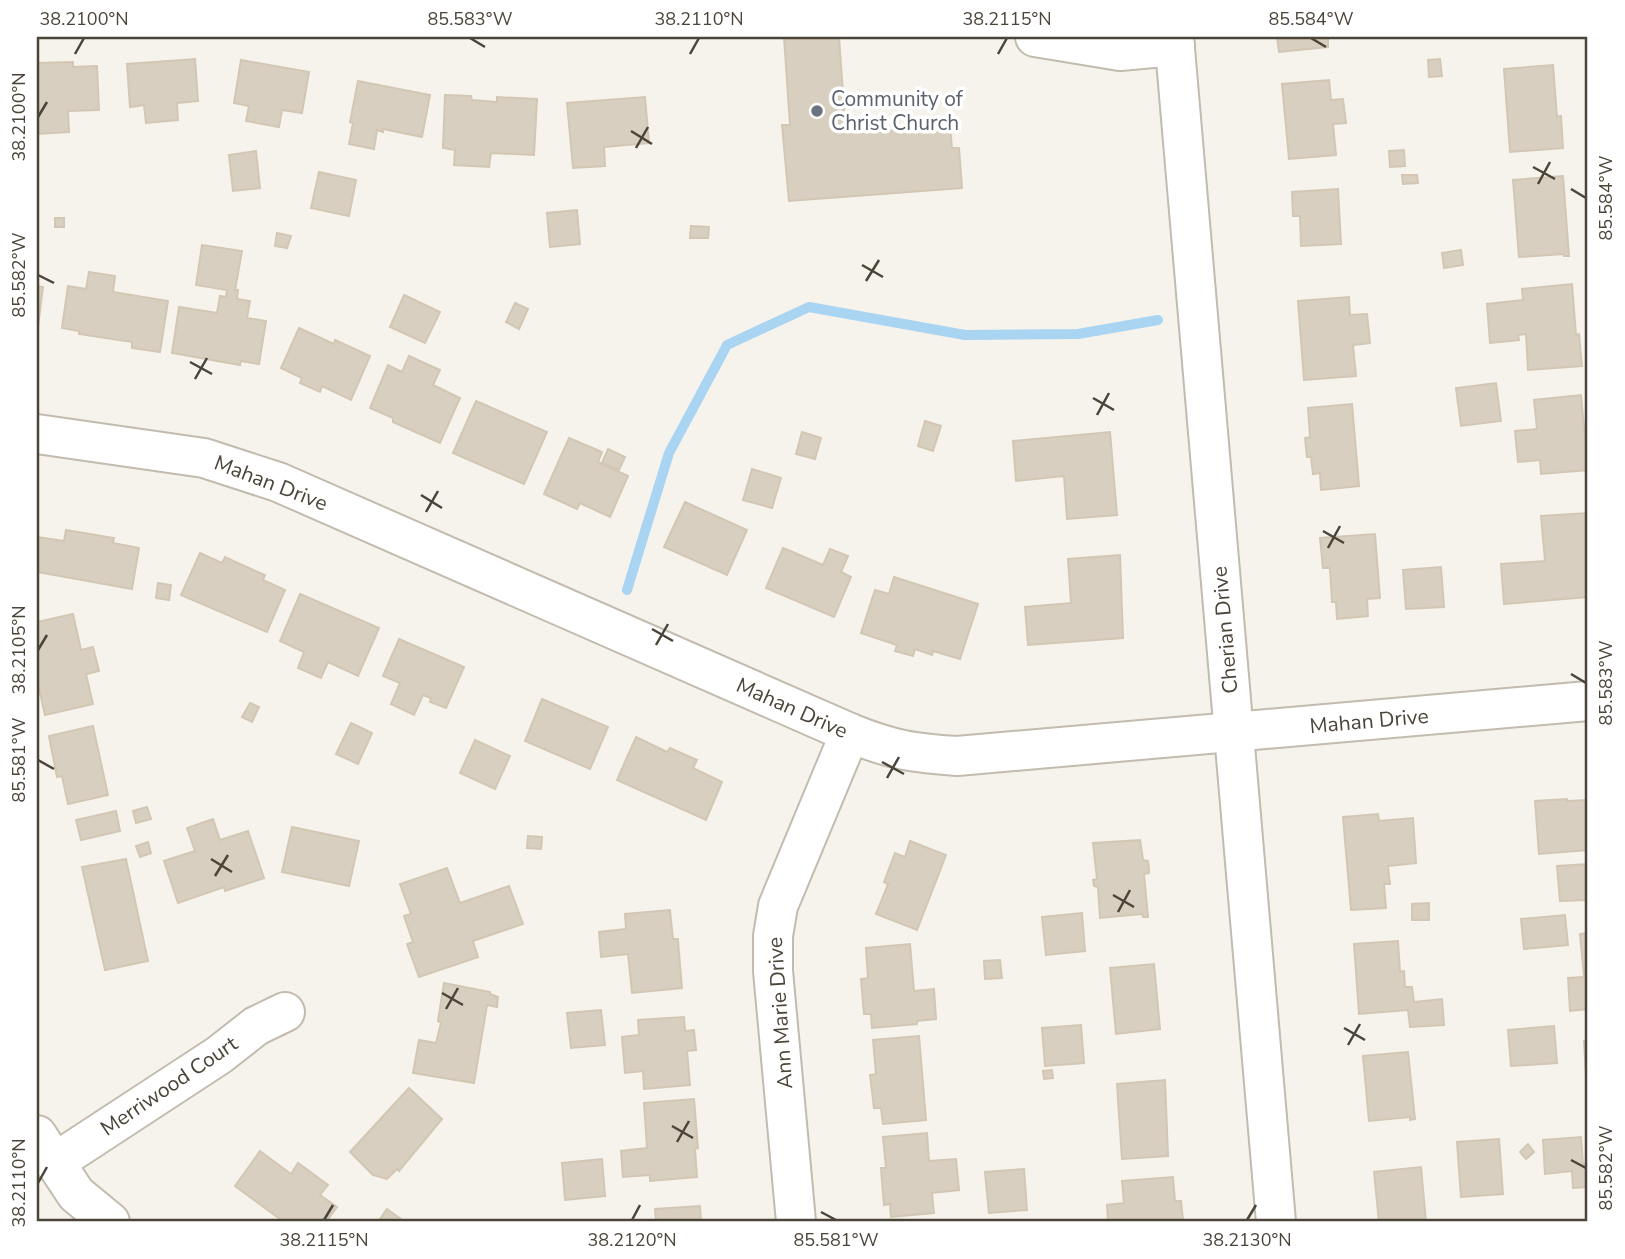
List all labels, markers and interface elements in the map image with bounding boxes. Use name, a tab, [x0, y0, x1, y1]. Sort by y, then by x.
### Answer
text: 38.2100°N	[40, 7, 128, 31]
text: 85.583°W	[428, 7, 513, 31]
text: 38.2110°N	[655, 7, 743, 31]
text: 38.2115°N	[963, 7, 1051, 31]
text: 85.584°W	[1269, 7, 1354, 31]
text: 38.2100°N	[7, 73, 31, 161]
place label: Community of Christ Church	[831, 85, 964, 137]
marker: Community of Christ Church	[809, 103, 825, 119]
text: 85.584°W	[1594, 155, 1618, 240]
text: 85.582°W	[7, 232, 31, 317]
street label: Mahan Drive	[210, 449, 332, 517]
street label: Cherian Drive	[1205, 565, 1245, 695]
text: 38.2105°N	[7, 606, 31, 694]
text: 85.583°W	[1594, 640, 1618, 725]
street label: Mahan Drive	[732, 671, 852, 745]
street label: Mahan Drive	[1308, 702, 1430, 740]
text: 85.581°W	[7, 717, 31, 802]
street label: Ann Marie Drive	[761, 936, 799, 1090]
street label: Merriwood Court	[95, 1029, 244, 1142]
text: 85.582°W	[1594, 1125, 1618, 1210]
text: 38.2110°N	[7, 1139, 31, 1227]
text: 38.2115°N	[280, 1228, 368, 1252]
text: 38.2120°N	[588, 1228, 676, 1252]
text: 85.581°W	[794, 1228, 879, 1252]
text: 38.2130°N	[1203, 1228, 1291, 1252]

